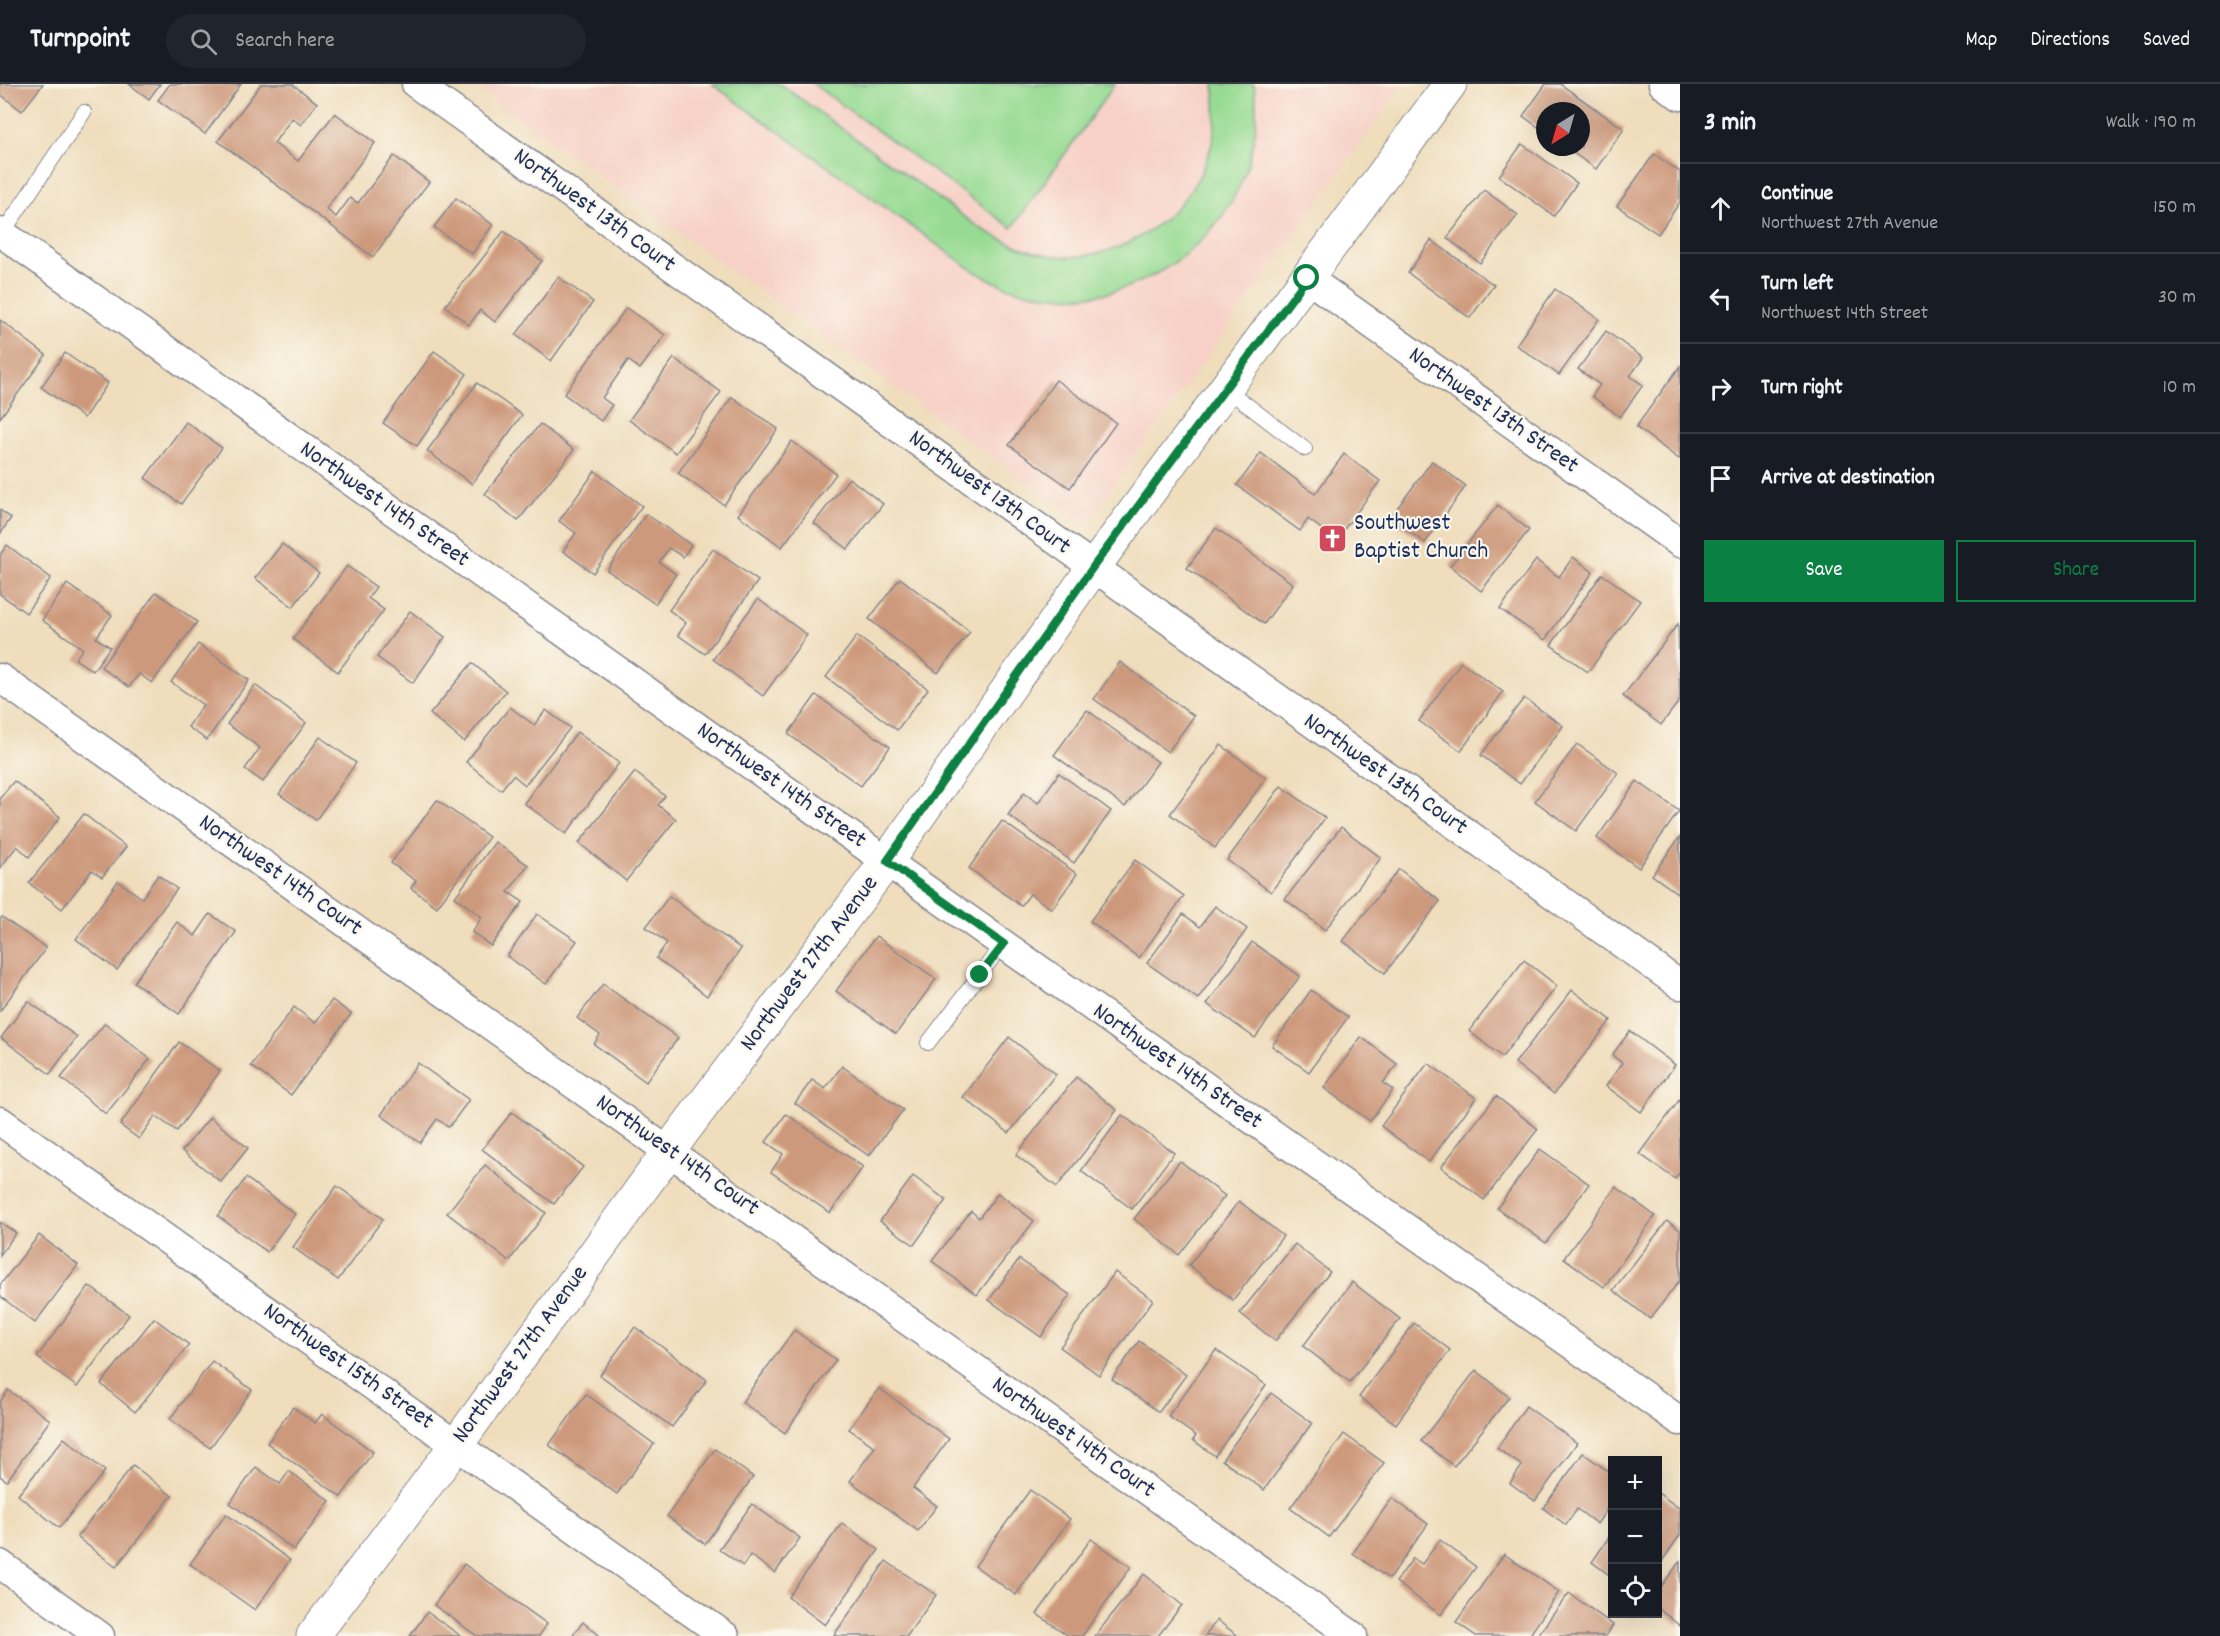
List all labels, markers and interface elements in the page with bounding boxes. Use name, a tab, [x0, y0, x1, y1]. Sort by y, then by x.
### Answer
search box	[166, 14, 586, 68]
text: Turnpoint	[30, 21, 130, 61]
icon: search	[187, 25, 220, 58]
text: Search here	[235, 26, 335, 57]
text: Map	[1966, 26, 1997, 56]
text: Directions	[2030, 26, 2110, 56]
text: Saved	[2143, 26, 2190, 56]
north arrow	[1536, 102, 1590, 156]
text: 3 min	[1704, 105, 1756, 142]
text: Walk · 190 m	[2106, 109, 2196, 137]
street label: Northwest 13th Court	[506, 140, 682, 282]
text: Continue	[1761, 179, 1833, 210]
icon: ahead	[1704, 192, 1737, 225]
text: 150 m	[2153, 194, 2196, 222]
text: Northwest 27th Avenue	[1761, 210, 1938, 238]
route start	[1293, 264, 1319, 290]
text: Turn left	[1761, 269, 1833, 300]
icon: left	[1704, 282, 1737, 315]
text: 30 m	[2158, 284, 2196, 312]
text: Northwest 14th Street	[1761, 300, 1928, 328]
street label: Northwest 13th Street	[1401, 339, 1585, 483]
icon: right	[1704, 372, 1737, 405]
text: Turn right	[1761, 373, 1843, 404]
text: 10 m	[2162, 374, 2196, 402]
street label: Northwest 13th Court	[901, 422, 1077, 564]
street label: Northwest 14th Street	[292, 434, 476, 577]
icon: arrive	[1704, 462, 1737, 495]
text: Arrive at destination	[1761, 463, 1935, 494]
place label: Southwest Baptist Church	[1354, 507, 1488, 569]
church icon: Southwest Baptist Church	[1317, 522, 1349, 554]
button: Save	[1704, 540, 1944, 602]
button: Share	[1956, 540, 2196, 602]
street label: Northwest 13th Court	[1296, 706, 1474, 845]
street label: Northwest 14th Street	[689, 715, 873, 858]
street label: Northwest 14th Court	[191, 807, 369, 945]
street label: Northwest 27th Avenue	[732, 869, 888, 1059]
route end	[966, 961, 992, 987]
street label: Northwest 14th Street	[1085, 996, 1269, 1139]
street label: Northwest 14th Court	[588, 1087, 766, 1225]
street label: Northwest 27th Avenue	[445, 1259, 597, 1451]
street label: Northwest 15th Street	[256, 1295, 441, 1439]
street label: Northwest 14th Court	[984, 1369, 1162, 1507]
map controls	[1608, 1456, 1662, 1618]
button: +	[1608, 1456, 1662, 1510]
button: −	[1608, 1510, 1662, 1564]
button: locate	[1608, 1564, 1662, 1618]

